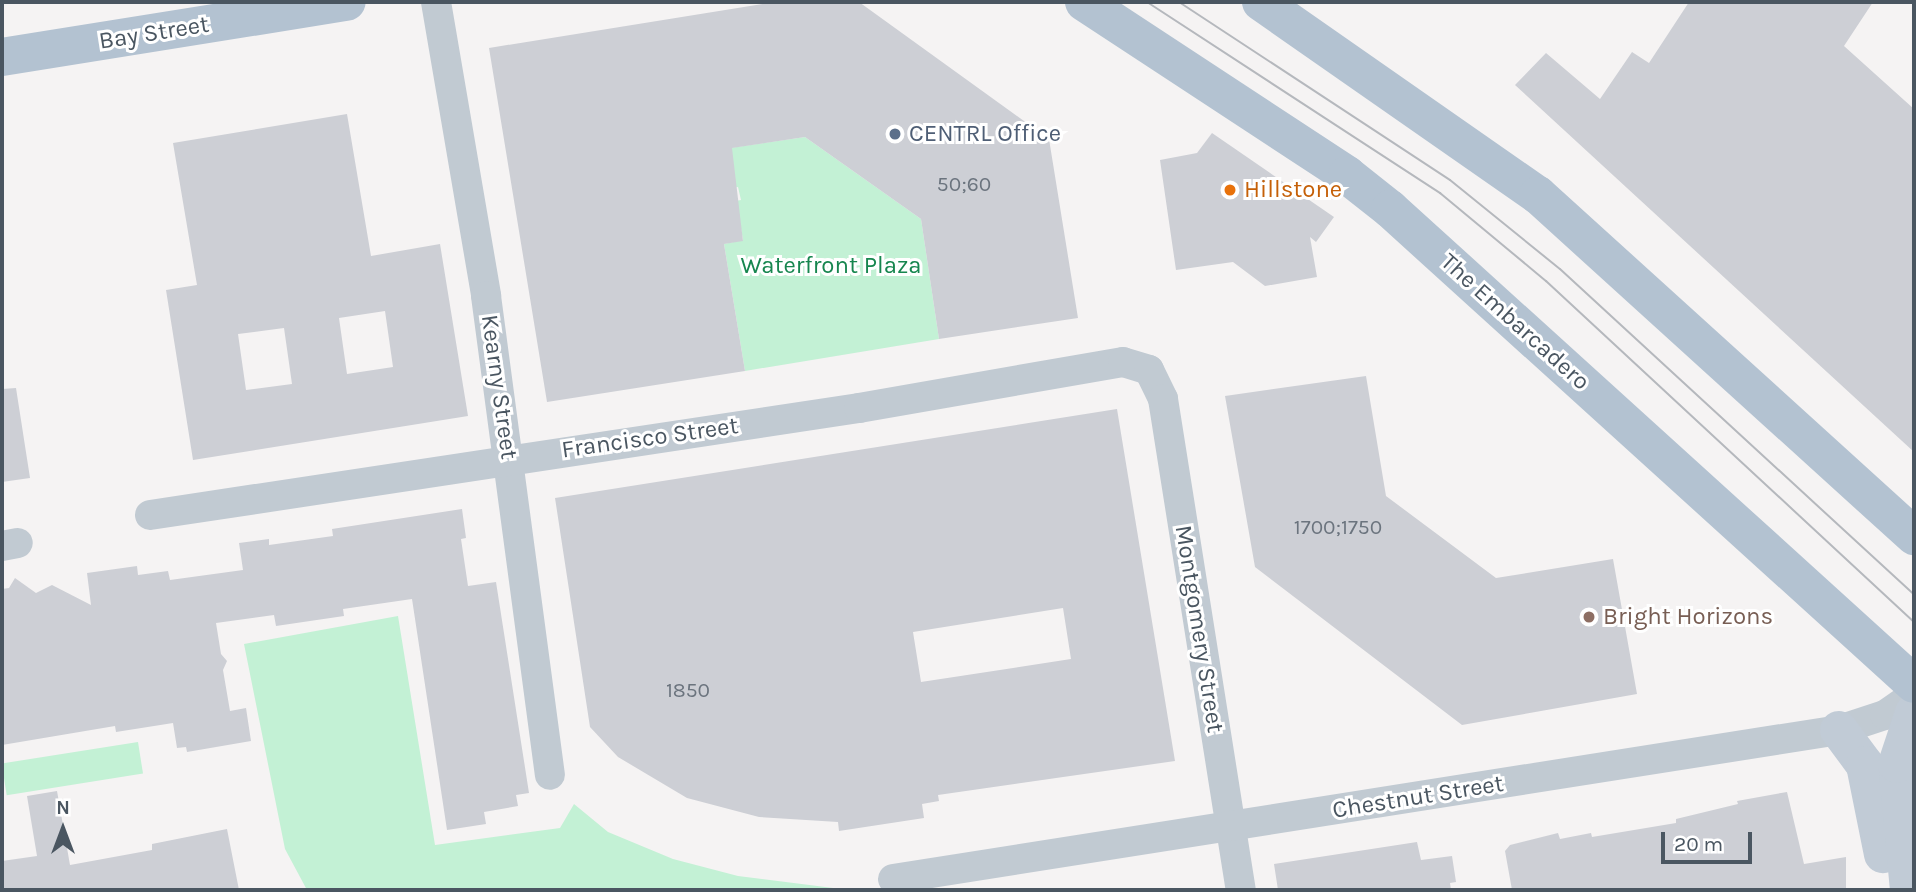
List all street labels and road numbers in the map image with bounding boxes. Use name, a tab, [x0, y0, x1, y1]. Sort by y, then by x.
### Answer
street label: Bay Street	[97, 10, 211, 56]
street label: The Embarcadero	[1435, 248, 1595, 396]
street label: Kearny Street	[475, 313, 523, 461]
street label: Francisco Street	[560, 411, 740, 465]
street label: Montgomery Street	[1168, 523, 1230, 735]
street label: Chestnut Street	[1330, 769, 1506, 825]

